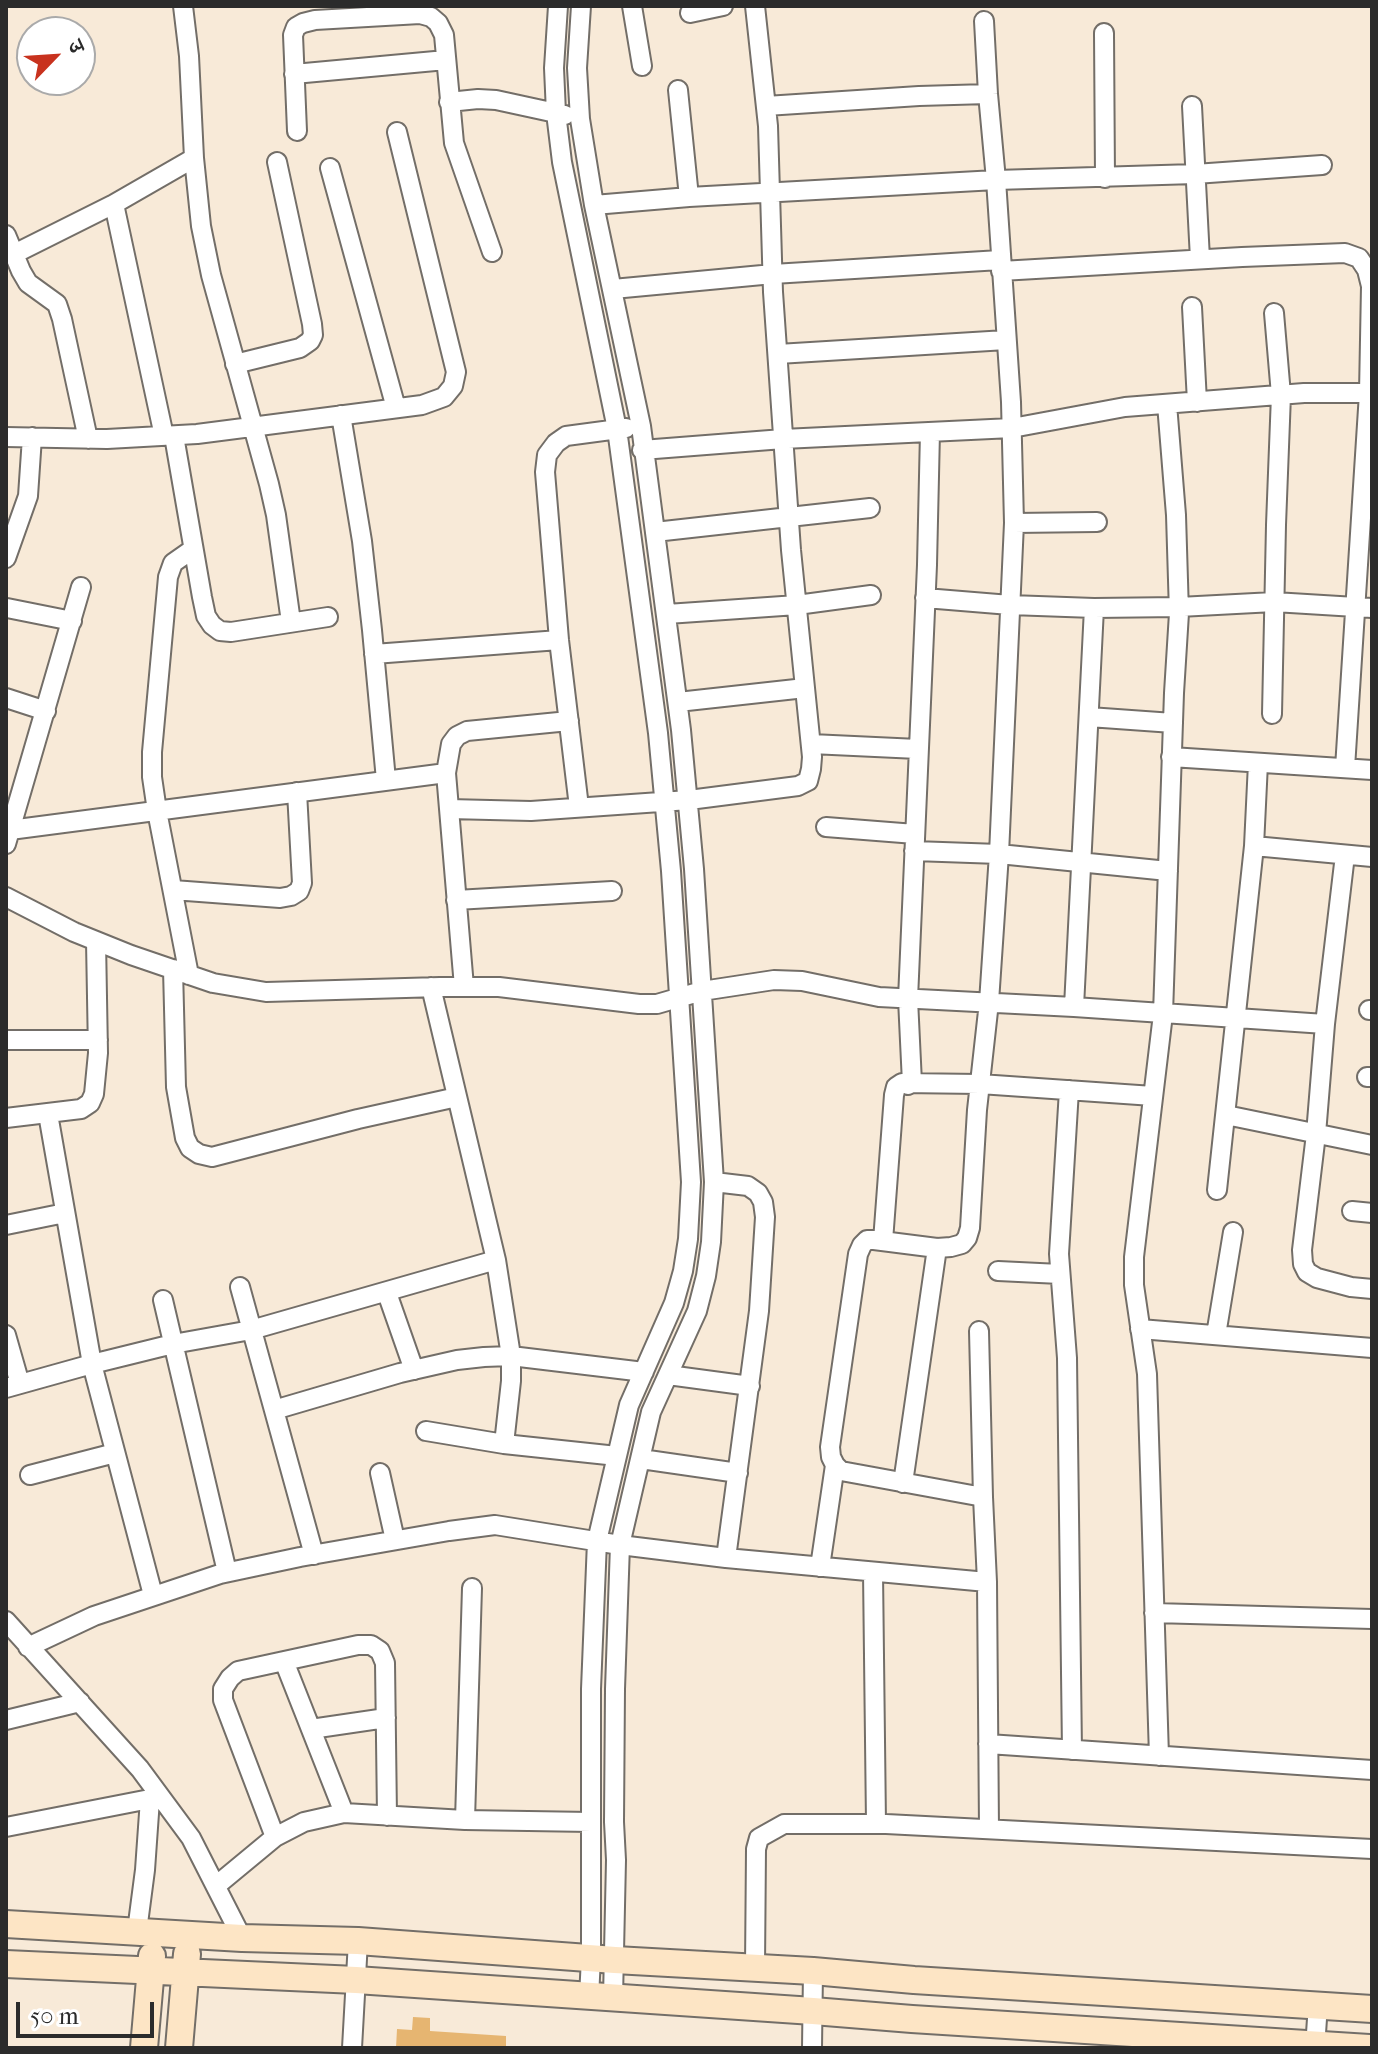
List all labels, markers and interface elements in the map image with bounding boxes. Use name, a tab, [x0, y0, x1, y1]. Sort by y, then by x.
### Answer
north arrow	[16, 16, 96, 96]
text: उ	[62, 36, 90, 57]
scale bar	[20, 1986, 158, 2036]
text: 50 m	[30, 2002, 79, 2030]

